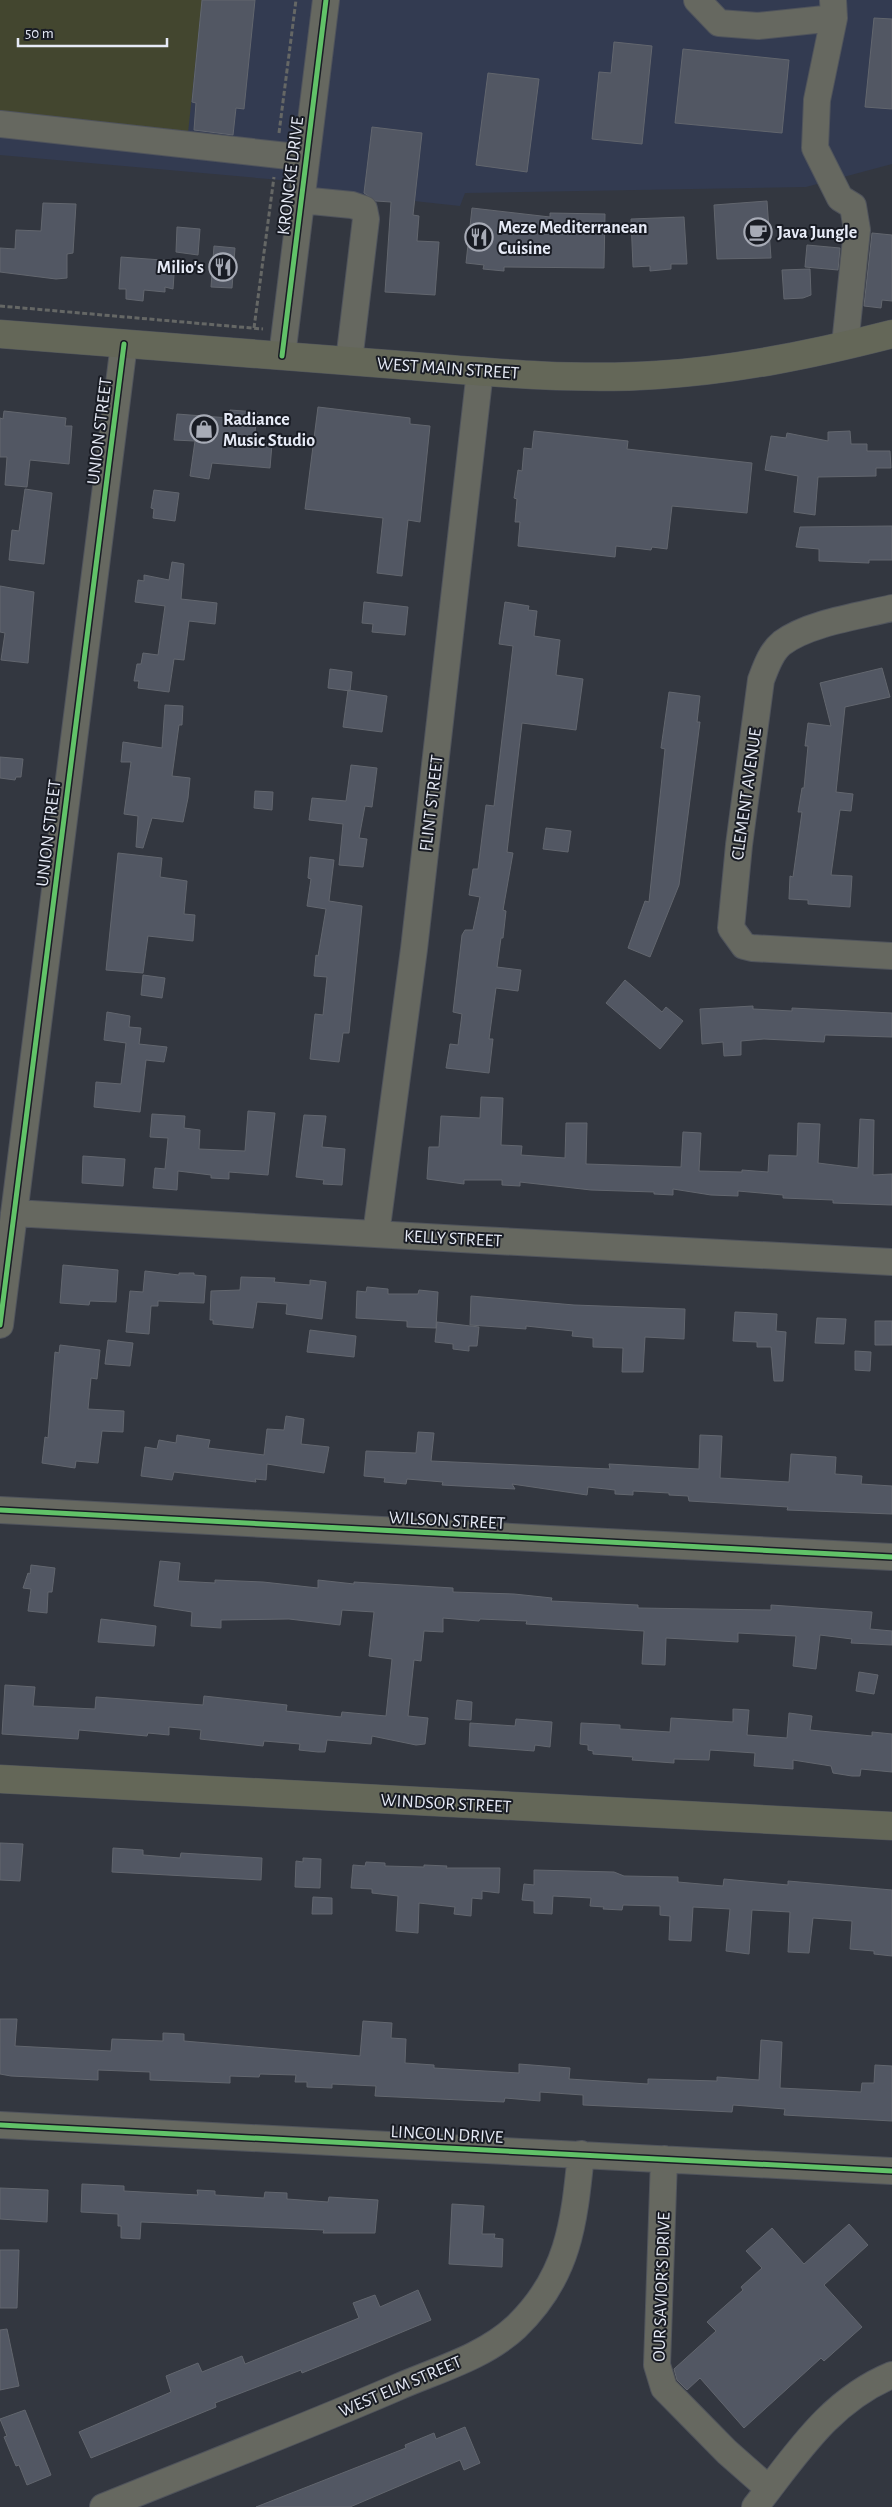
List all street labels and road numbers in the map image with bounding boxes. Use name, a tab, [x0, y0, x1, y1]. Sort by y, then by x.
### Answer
street label: KRONCKE DRIVE	[275, 116, 307, 236]
street label: WEST MAIN STREET	[376, 355, 520, 383]
street label: UNION STREET	[84, 376, 116, 486]
street label: CLEMENT AVENUE	[729, 727, 765, 861]
street label: FLINT STREET	[417, 754, 447, 852]
street label: UNION STREET	[33, 778, 65, 888]
street label: KELLY STREET	[403, 1227, 503, 1251]
street label: WILSON STREET	[388, 1509, 506, 1533]
street label: WINDSOR STREET	[380, 1792, 512, 1816]
street label: LINCOLN DRIVE	[390, 2123, 504, 2147]
street label: OUR SAVIOR'S DRIVE	[650, 2212, 674, 2362]
street label: WEST ELM STREET	[336, 2353, 464, 2421]

